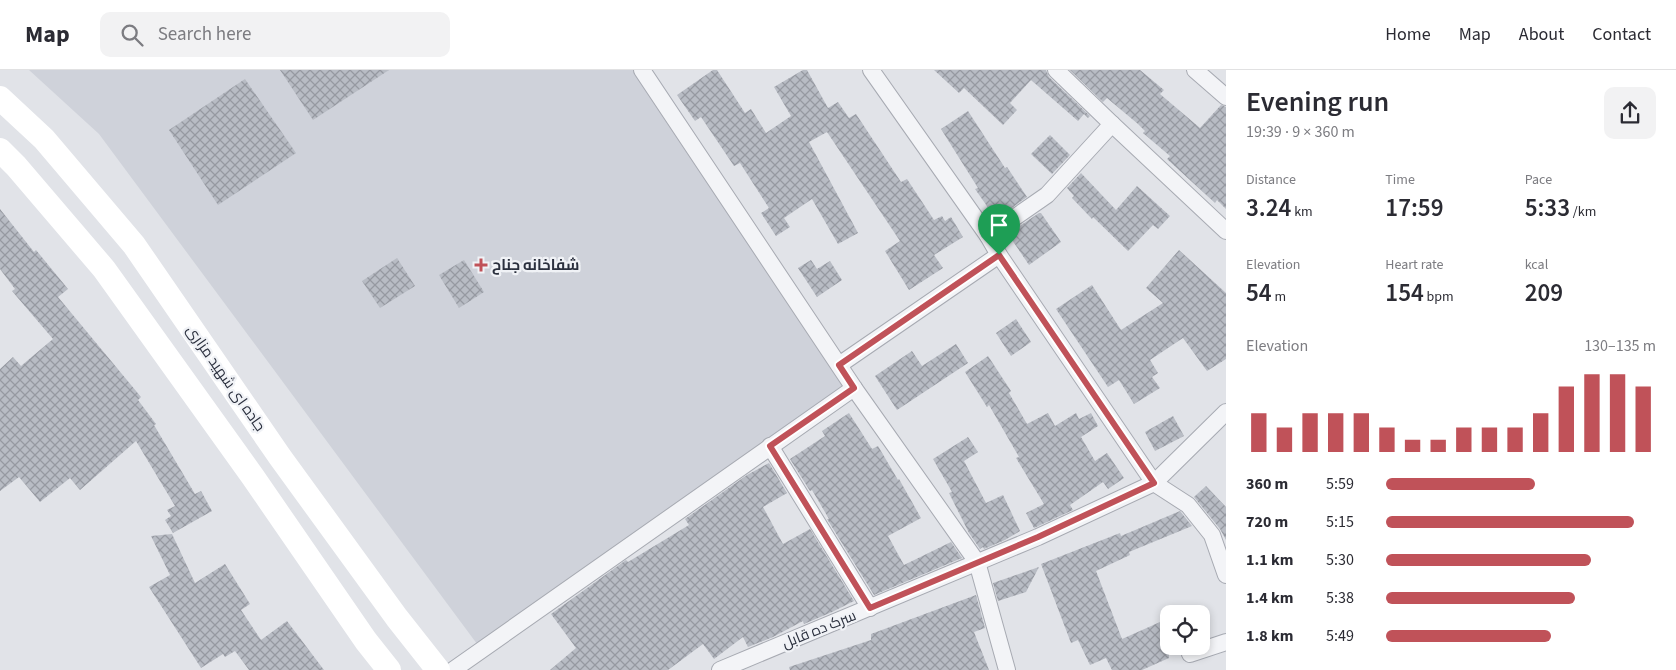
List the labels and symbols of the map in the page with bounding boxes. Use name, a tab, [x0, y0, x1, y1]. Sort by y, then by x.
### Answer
pin	[978, 204, 1020, 255]
place label: شفاخانه جناح	[492, 255, 579, 276]
marker: شفاخانه جناح	[474, 258, 488, 272]
street label: جاده ای شهید مزاری	[181, 321, 270, 436]
street label: سرک ده قابل	[779, 605, 859, 654]

